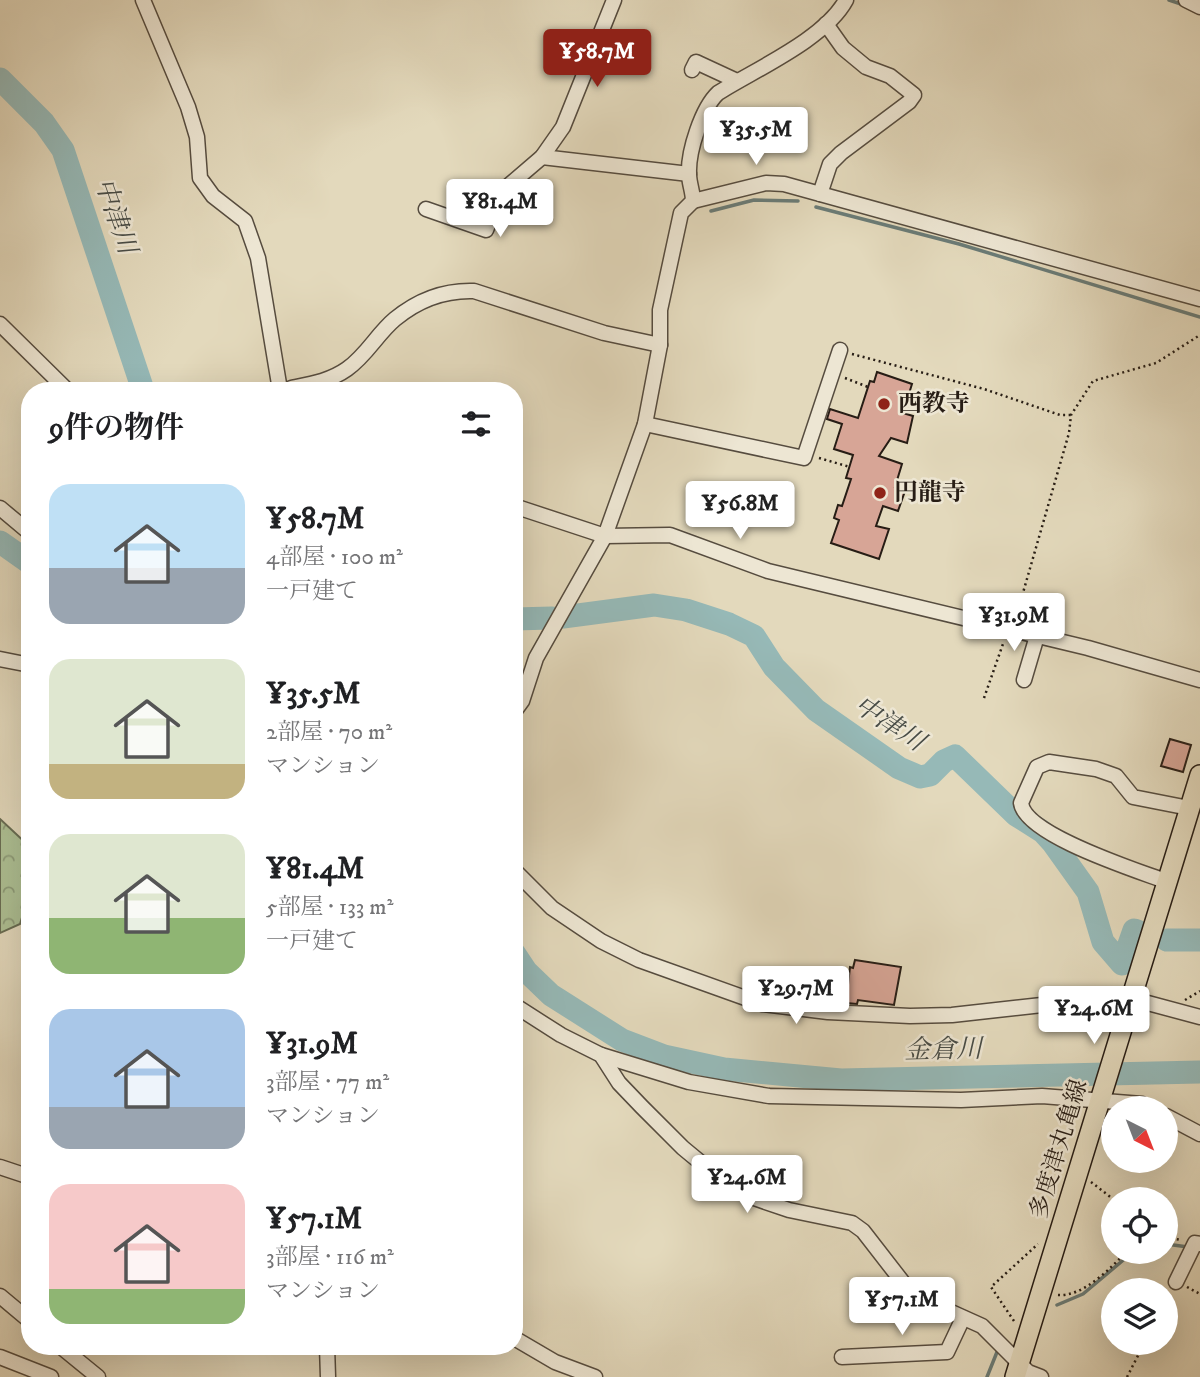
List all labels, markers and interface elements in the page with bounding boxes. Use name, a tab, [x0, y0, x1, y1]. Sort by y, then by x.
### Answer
pin: ¥58.7M	[540, 29, 654, 89]
text: ¥58.7M	[559, 37, 635, 66]
pin: ¥35.5M	[699, 108, 813, 167]
text: ¥35.5M	[720, 115, 792, 144]
water label: 中津川	[87, 174, 144, 261]
pin: ¥81.4M	[443, 180, 557, 239]
text: ¥81.4M	[462, 187, 538, 216]
place label: 西教寺	[898, 389, 970, 419]
marker: 西教寺	[876, 396, 892, 412]
icon: filters	[457, 405, 495, 443]
text: 9件の物件	[49, 410, 184, 447]
place label: 円龍寺	[894, 478, 966, 508]
pin: ¥56.8M	[683, 482, 797, 541]
marker: 円龍寺	[872, 485, 888, 501]
text: ¥56.8M	[702, 489, 778, 518]
text: ¥58.7M	[266, 501, 365, 538]
icon: home	[105, 512, 189, 596]
text: 4部屋 · 100 m²	[266, 543, 403, 572]
text: 一戸建て	[266, 577, 358, 606]
pin: ¥31.9M	[957, 594, 1071, 653]
text: ¥31.9M	[979, 601, 1049, 630]
text: ¥35.5M	[266, 676, 360, 713]
icon: home	[105, 687, 189, 771]
water label: 中津川	[847, 689, 933, 761]
text: 2部屋 · 70 m²	[266, 718, 392, 747]
text: マンション	[266, 752, 380, 781]
text: ¥81.4M	[266, 851, 364, 888]
icon: home	[105, 862, 189, 946]
text: 5部屋 · 133 m²	[266, 893, 393, 922]
text: 一戸建て	[266, 927, 358, 956]
pin: ¥29.7M	[739, 967, 853, 1026]
text: ¥29.7M	[758, 974, 834, 1003]
pin: ¥24.6M	[1037, 986, 1151, 1046]
text: ¥24.6M	[1055, 994, 1133, 1023]
text: ¥31.9M	[266, 1026, 358, 1063]
water label: 金倉川	[904, 1033, 985, 1067]
icon: home	[105, 1037, 189, 1121]
text: 3部屋 · 77 m²	[266, 1068, 389, 1097]
street label: 多度津丸亀線	[1024, 1076, 1094, 1222]
north arrow	[1101, 1096, 1178, 1172]
map controls	[1101, 1096, 1178, 1355]
text: マンション	[266, 1102, 380, 1131]
pin: ¥24.6M	[690, 1156, 804, 1215]
text: ¥24.6M	[708, 1163, 786, 1192]
button: locate	[1101, 1187, 1178, 1264]
text: ¥57.1M	[266, 1201, 362, 1238]
icon: home	[105, 1212, 189, 1296]
text: 3部屋 · 116 m²	[266, 1243, 394, 1272]
text: マンション	[266, 1277, 380, 1306]
pin: ¥57.1M	[845, 1278, 959, 1337]
button: layers	[1101, 1278, 1178, 1355]
text: ¥57.1M	[865, 1285, 939, 1314]

